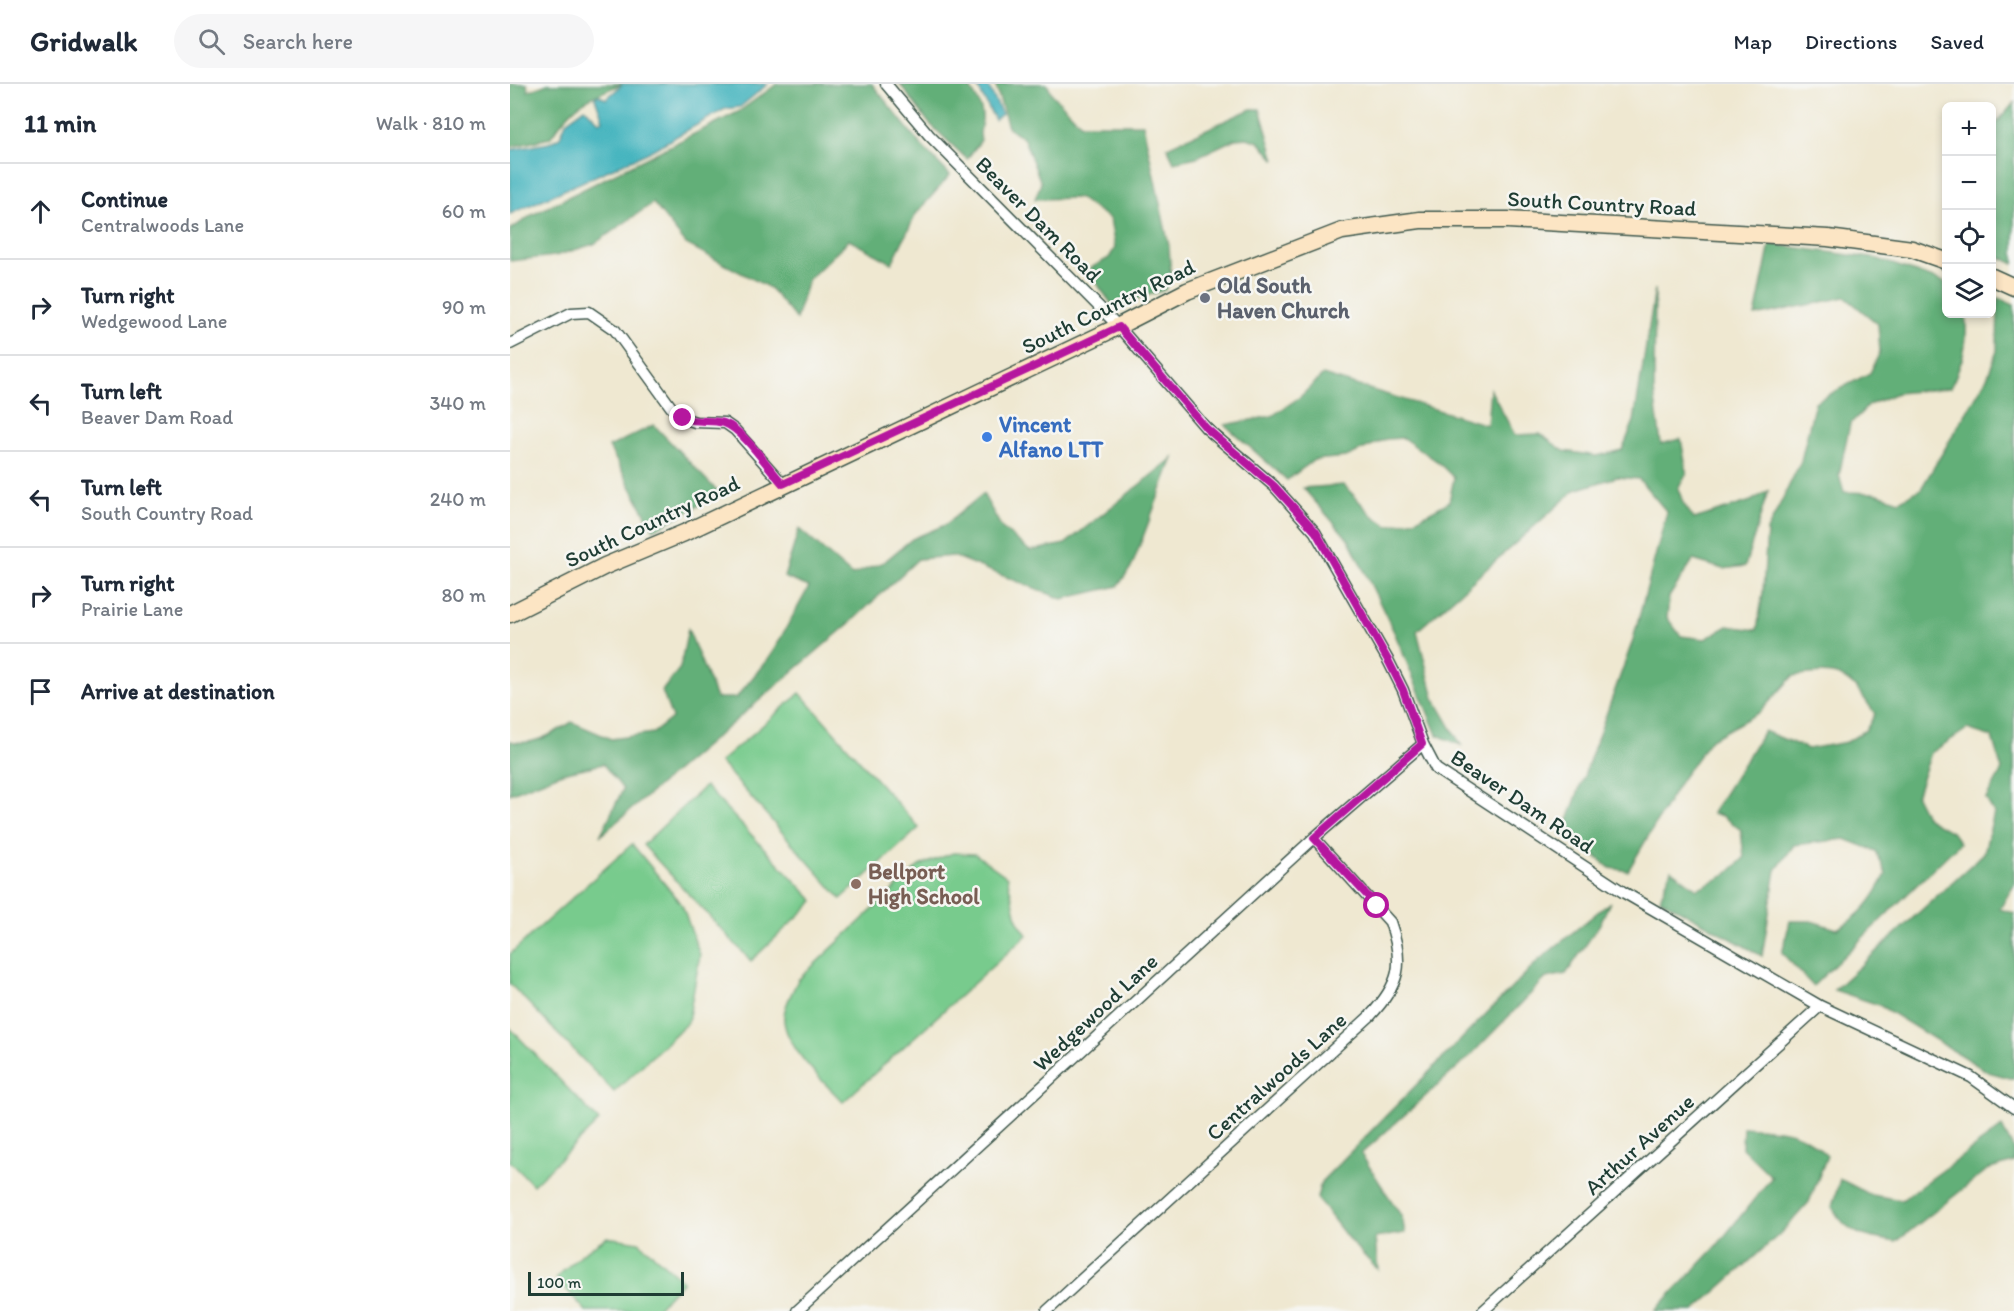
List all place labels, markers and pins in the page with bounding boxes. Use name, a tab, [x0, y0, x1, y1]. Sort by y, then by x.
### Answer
place label: Old South Haven Church	[1217, 272, 1350, 324]
marker: Old South Haven Church	[1198, 291, 1212, 305]
place label: Vincent Alfano LTT	[998, 411, 1104, 463]
marker: Vincent Alfano LTT	[980, 430, 994, 444]
place label: Bellport High School	[868, 858, 980, 910]
marker: Bellport High School	[849, 877, 863, 891]

